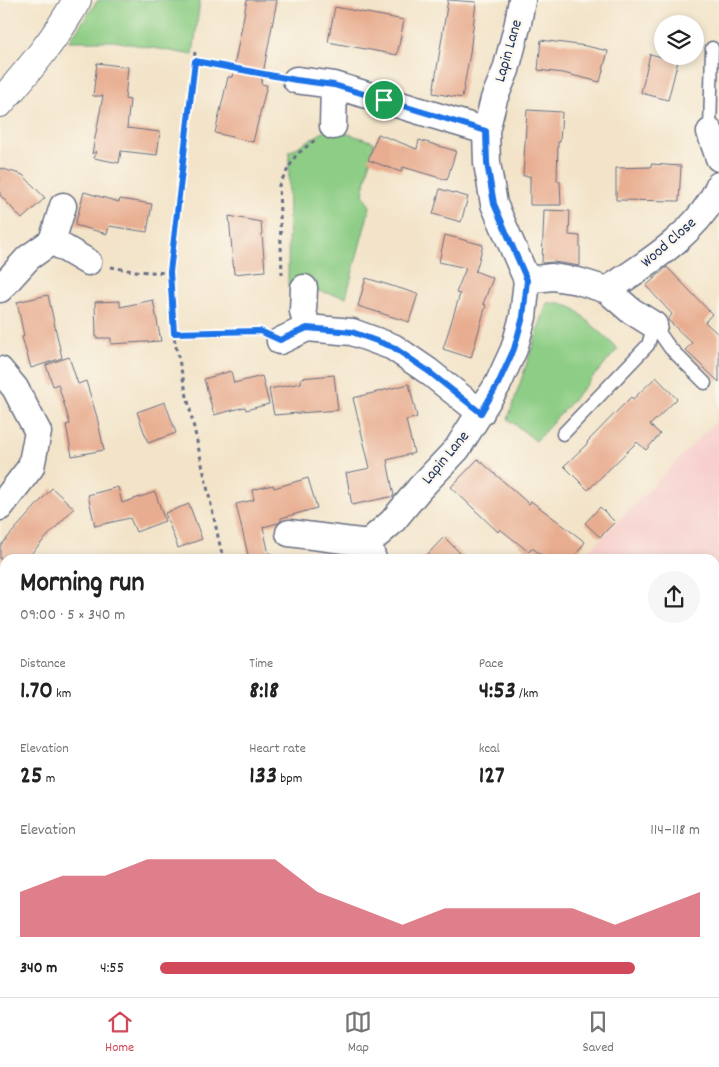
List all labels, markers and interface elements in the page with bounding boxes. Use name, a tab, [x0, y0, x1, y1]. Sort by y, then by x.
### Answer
map controls	[654, 15, 704, 65]
button: layers	[654, 15, 704, 65]
street label: Lapin Lane	[489, 17, 529, 85]
pin	[363, 79, 405, 121]
icon: arrive	[370, 86, 398, 114]
street label: Wood Close	[636, 212, 702, 274]
street label: Lapin Lane	[417, 426, 475, 490]
text: Morning run	[20, 565, 144, 605]
button: share	[648, 571, 700, 623]
text: 09:00 · 5 × 340 m	[20, 604, 125, 627]
text: Distance	[20, 654, 66, 674]
text: Time	[249, 654, 273, 674]
text: Pace	[479, 654, 503, 674]
text: 1.70	[20, 674, 53, 710]
text: 8:18	[249, 674, 279, 710]
text: 4:53	[479, 674, 516, 710]
text: km	[53, 684, 71, 704]
text: /km	[516, 684, 538, 704]
text: Elevation	[20, 739, 69, 759]
text: Heart rate	[249, 739, 306, 759]
text: kcal	[479, 739, 500, 759]
text: 25	[20, 759, 43, 795]
text: 133	[249, 759, 277, 795]
text: 127	[479, 759, 505, 795]
text: m	[43, 769, 55, 789]
text: bpm	[277, 769, 302, 789]
text: Elevation	[20, 819, 76, 842]
text: 114–118 m	[650, 819, 700, 842]
text: 340 m	[20, 957, 57, 980]
text: 4:55	[100, 957, 124, 980]
tab: Home	[105, 1008, 134, 1058]
tab: Map	[344, 1008, 372, 1058]
tab: Saved	[583, 1008, 614, 1058]

